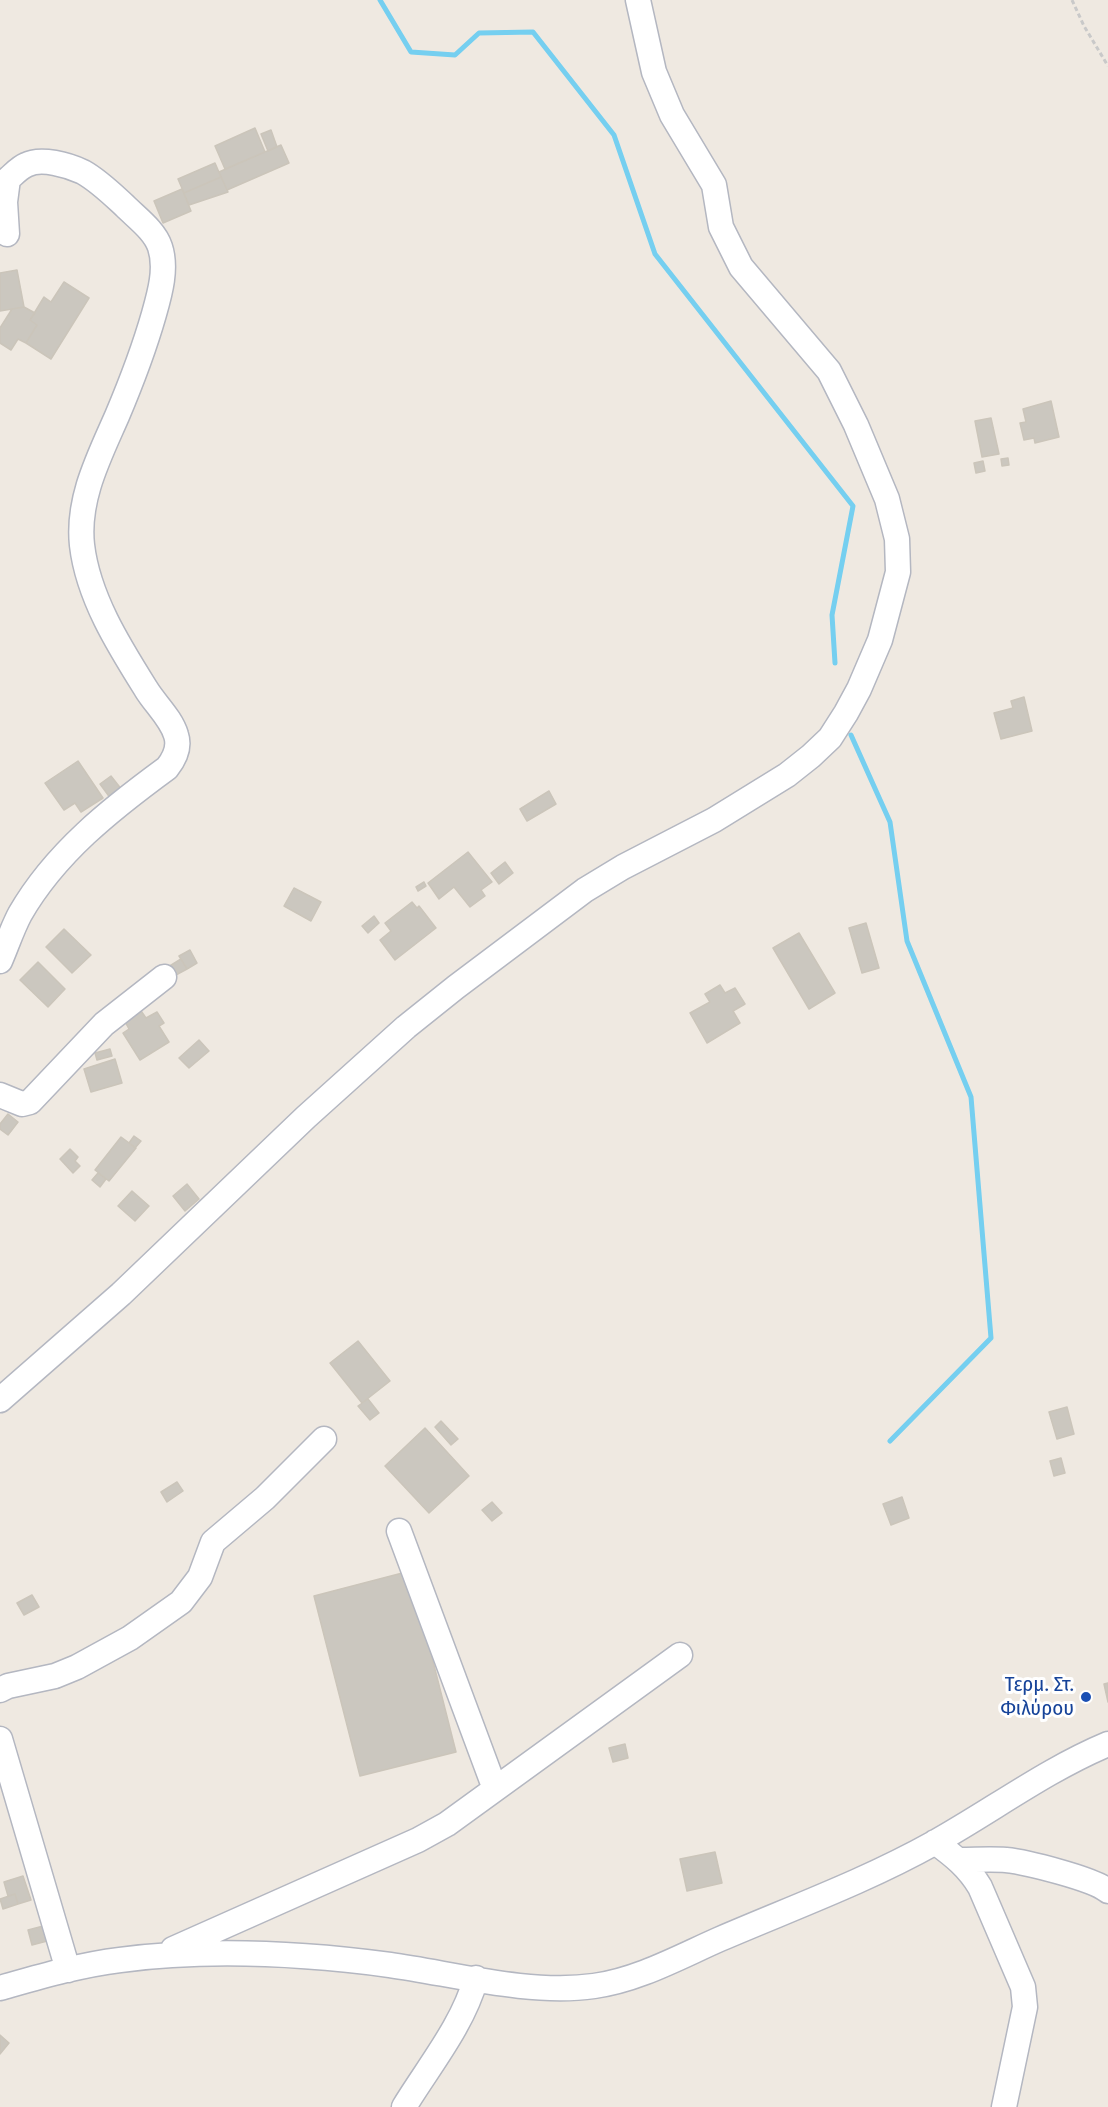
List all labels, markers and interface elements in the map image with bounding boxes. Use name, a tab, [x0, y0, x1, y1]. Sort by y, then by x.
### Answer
place label: Τερμ. Στ. Φιλύρου	[1001, 1672, 1074, 1722]
marker: Τερμ. Στ. Φιλύρου	[1079, 1690, 1093, 1704]

